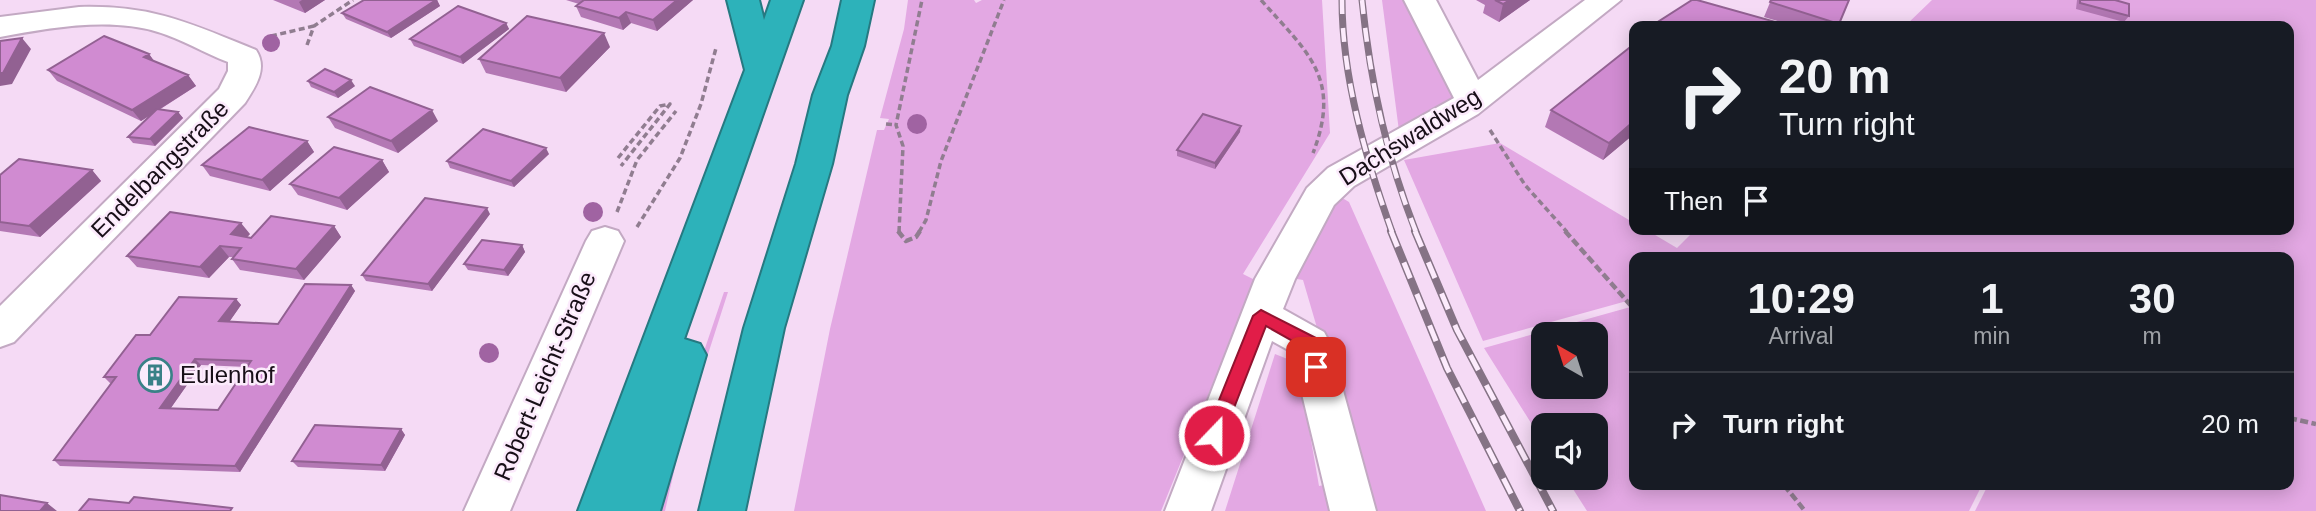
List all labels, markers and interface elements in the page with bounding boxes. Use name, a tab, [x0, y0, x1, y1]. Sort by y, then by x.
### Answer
icon: right	[1664, 49, 1755, 140]
text: 20 m	[1779, 49, 1891, 103]
street label: Dachswaldweg	[1334, 82, 1485, 191]
street label: Endelbangstraße	[85, 94, 234, 243]
text: Turn right	[1779, 106, 1915, 142]
icon: arrive	[1737, 182, 1775, 220]
text: Then	[1664, 186, 1723, 216]
street label: Robert-Leicht-Straße	[488, 267, 601, 484]
text: 10:29	[1747, 275, 1855, 322]
text: 1	[1980, 275, 2004, 322]
text: 30	[2129, 275, 2176, 322]
north arrow	[1531, 322, 1608, 399]
map controls	[1531, 322, 1608, 490]
text: Arrival	[1769, 323, 1834, 349]
text: min	[1973, 323, 2010, 349]
text: m	[2143, 323, 2162, 349]
pin	[1286, 337, 1346, 397]
icon: arrive	[1297, 348, 1335, 386]
building icon: Eulenhof	[136, 356, 174, 394]
place label: Eulenhof	[180, 361, 275, 388]
position arrow	[1177, 398, 1251, 472]
icon: right	[1664, 406, 1702, 444]
text: Turn right	[1723, 409, 1844, 439]
text: 20 m	[2201, 409, 2259, 439]
button: sound	[1531, 413, 1608, 490]

